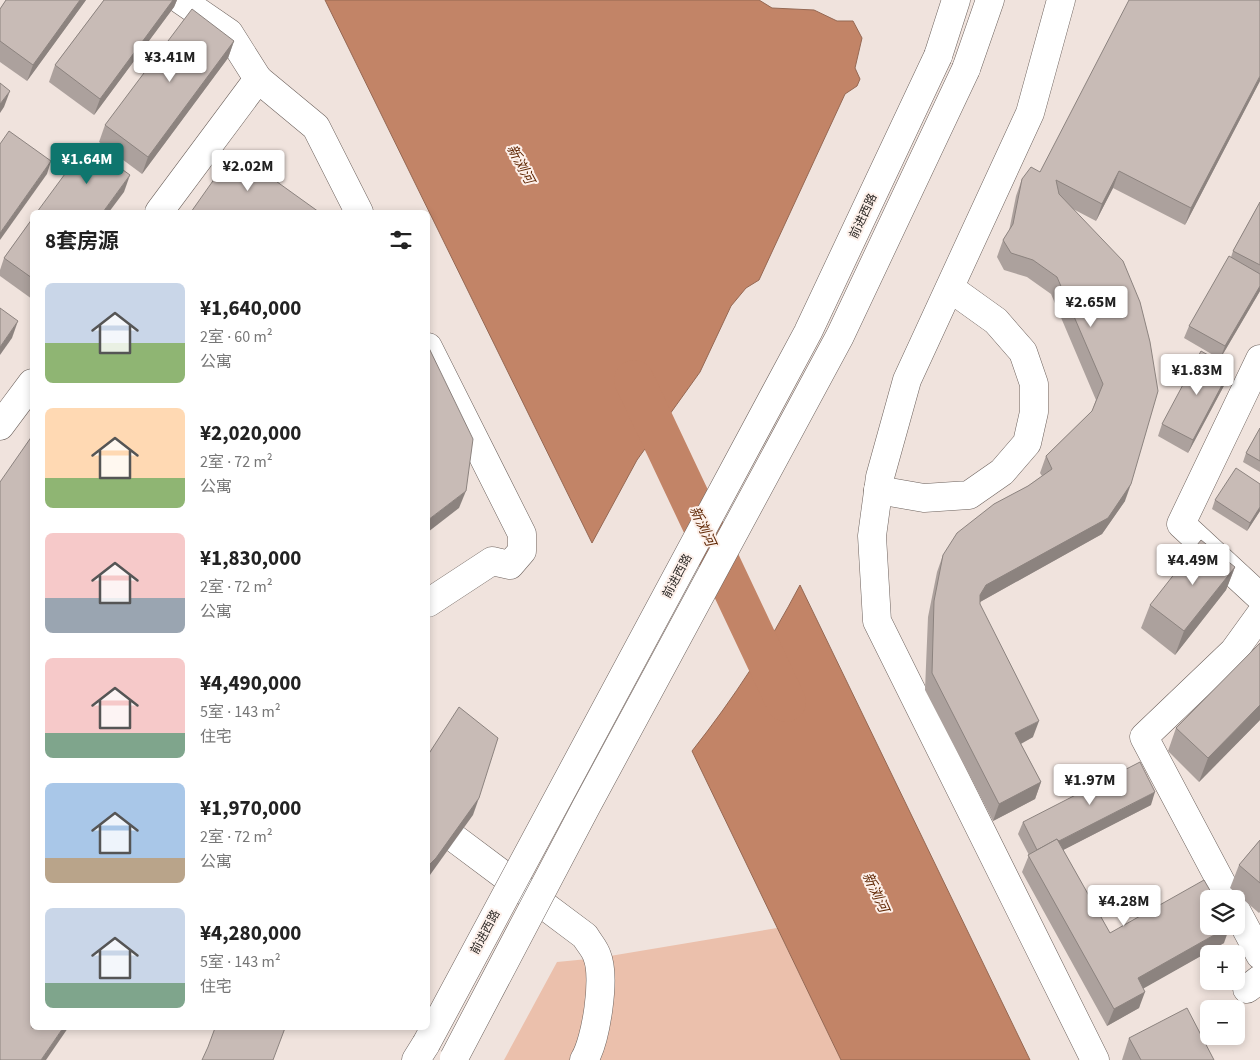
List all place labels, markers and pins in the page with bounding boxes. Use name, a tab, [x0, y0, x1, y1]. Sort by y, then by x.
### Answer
pin: ¥3.41M	[129, 41, 211, 83]
pin: ¥1.64M	[46, 142, 128, 185]
pin: ¥2.02M	[207, 150, 289, 192]
pin: ¥2.65M	[1050, 286, 1132, 328]
pin: ¥1.83M	[1156, 354, 1238, 396]
pin: ¥4.49M	[1152, 544, 1234, 586]
pin: ¥1.97M	[1049, 764, 1131, 806]
pin: ¥4.28M	[1083, 884, 1165, 927]

